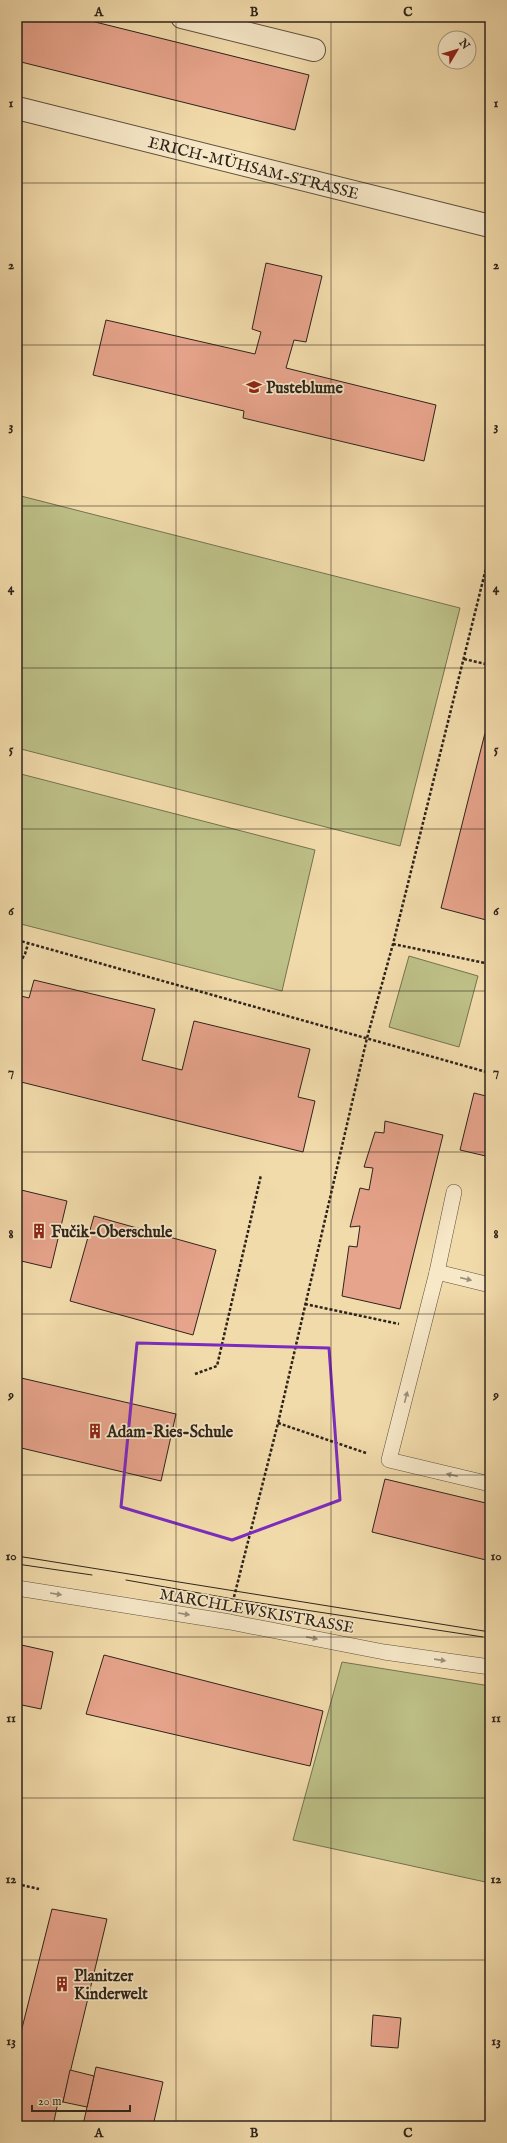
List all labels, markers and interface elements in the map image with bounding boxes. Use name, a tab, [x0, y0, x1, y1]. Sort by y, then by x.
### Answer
text: A	[94, 4, 105, 21]
text: B	[250, 4, 259, 21]
text: C	[403, 4, 413, 21]
north arrow	[437, 30, 477, 70]
text: N	[455, 36, 473, 53]
text: 1	[9, 95, 14, 112]
text: 1	[494, 95, 499, 112]
street label: ERICH-MÜHSAM-STRASSE	[146, 133, 361, 205]
text: 2	[8, 257, 14, 274]
text: 2	[493, 257, 499, 274]
school or university icon: Pusteblume	[245, 378, 263, 396]
place label: Pusteblume	[266, 379, 343, 399]
text: 3	[9, 418, 14, 435]
text: 3	[494, 418, 499, 435]
text: 4	[8, 580, 15, 597]
text: 4	[493, 580, 500, 597]
text: 5	[9, 741, 14, 758]
text: 5	[494, 741, 499, 758]
text: 6	[8, 903, 14, 920]
text: 6	[493, 903, 499, 920]
text: 7	[8, 1064, 14, 1081]
text: 7	[493, 1064, 499, 1081]
building icon: Fučik-Oberschule	[30, 1222, 48, 1240]
place label: Fučik-Oberschule	[51, 1223, 173, 1243]
text: 8	[8, 1226, 14, 1243]
text: 8	[493, 1226, 499, 1243]
one-way arrow	[459, 1277, 472, 1283]
text: 9	[7, 1387, 14, 1404]
text: 9	[492, 1387, 499, 1404]
one-way arrow	[403, 1391, 409, 1403]
building icon: Adam-Ries-Schule	[86, 1422, 104, 1440]
place label: Adam-Ries-Schule	[106, 1423, 234, 1443]
one-way arrow	[446, 1472, 458, 1478]
text: 10	[5, 1548, 17, 1565]
text: 10	[490, 1548, 502, 1565]
street label: MARCHLEWSKISTRASSE	[158, 1585, 356, 1639]
one-way arrow	[49, 1591, 62, 1597]
one-way arrow	[178, 1611, 190, 1617]
one-way arrow	[306, 1635, 318, 1641]
one-way arrow	[434, 1657, 446, 1663]
text: 11	[6, 1710, 16, 1727]
text: 11	[491, 1710, 501, 1727]
text: 12	[6, 1871, 16, 1888]
text: 12	[491, 1871, 501, 1888]
place label: Planitzer Kinderwelt	[74, 1967, 148, 2005]
building icon: Planitzer Kinderwelt	[53, 1975, 71, 1993]
text: 13	[6, 2033, 16, 2050]
text: 13	[491, 2033, 501, 2050]
scale bar	[32, 2087, 130, 2113]
text: 20 m	[38, 2094, 61, 2109]
text: A	[94, 2125, 105, 2142]
text: B	[250, 2125, 259, 2142]
text: C	[403, 2125, 413, 2142]

